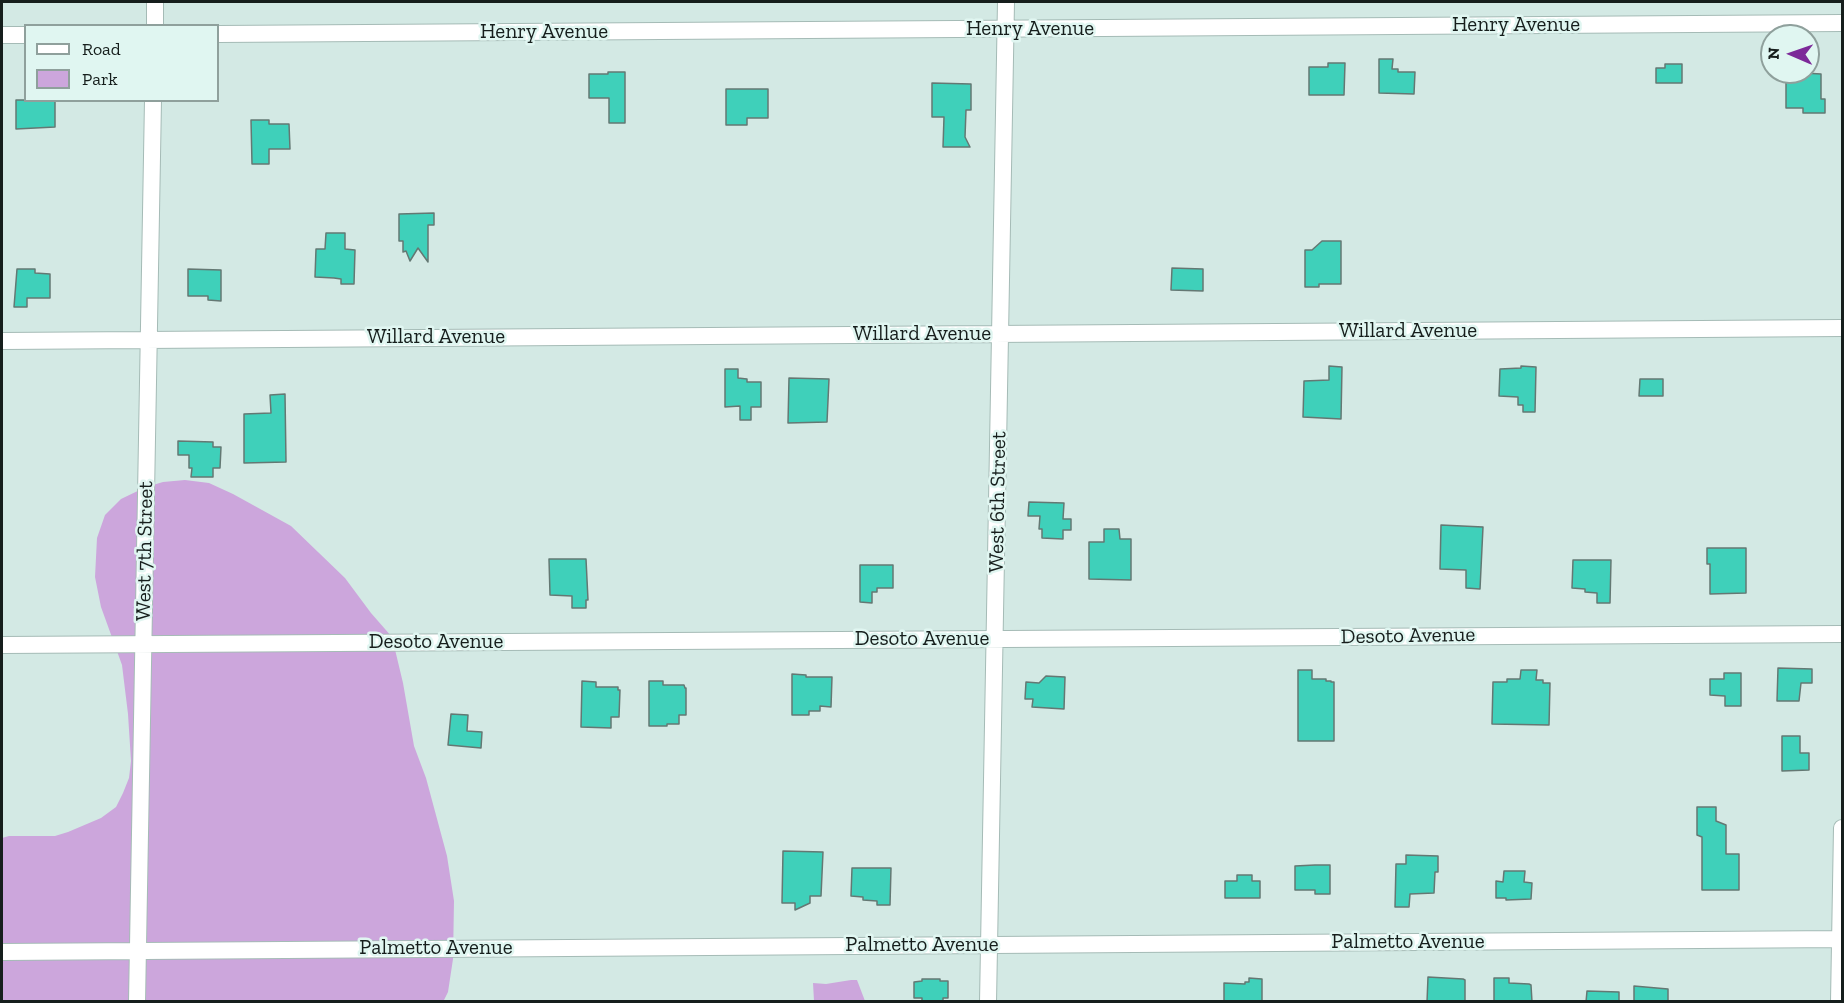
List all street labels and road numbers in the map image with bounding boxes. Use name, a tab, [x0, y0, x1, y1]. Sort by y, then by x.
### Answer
street label: Henry Avenue	[1452, 12, 1580, 38]
street label: Henry Avenue	[966, 16, 1094, 42]
street label: Henry Avenue	[480, 19, 608, 45]
street label: Willard Avenue	[1339, 318, 1477, 344]
street label: Willard Avenue	[853, 321, 991, 347]
street label: Willard Avenue	[367, 324, 505, 350]
street label: West 6th Street	[984, 431, 1012, 573]
street label: West 7th Street	[131, 481, 159, 621]
street label: Desoto Avenue	[1341, 622, 1475, 650]
street label: Desoto Avenue	[855, 626, 989, 652]
street label: Desoto Avenue	[369, 629, 503, 655]
street label: Palmetto Avenue	[1331, 929, 1485, 955]
street label: Palmetto Avenue	[845, 932, 999, 958]
street label: Palmetto Avenue	[359, 935, 513, 961]

